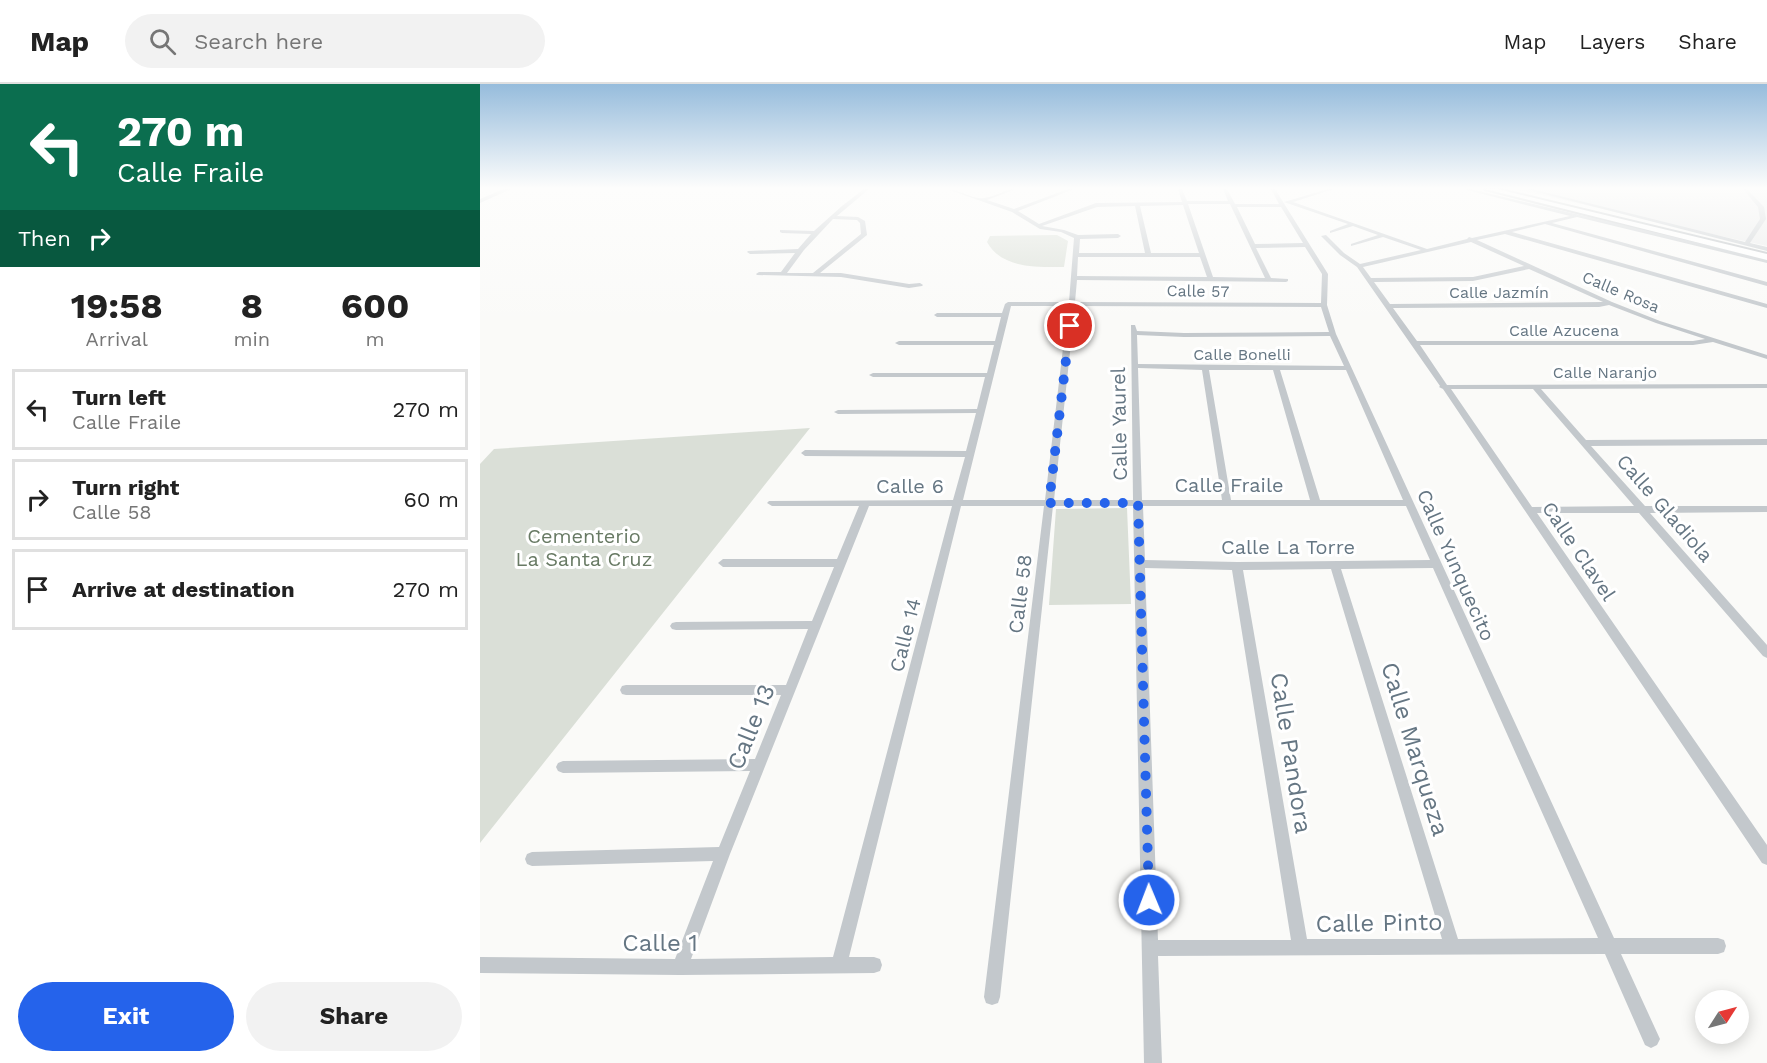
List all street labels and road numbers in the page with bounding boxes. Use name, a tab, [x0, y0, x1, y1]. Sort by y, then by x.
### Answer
street label: Calle Rosa	[1580, 267, 1662, 317]
street label: Calle 57	[1166, 281, 1230, 301]
street label: Calle Jazmín	[1449, 283, 1549, 302]
street label: Calle Azucena	[1509, 321, 1619, 340]
street label: Calle Bonelli	[1193, 345, 1291, 364]
street label: Calle Naranjo	[1553, 363, 1657, 382]
street label: Calle Yaurel	[1106, 367, 1132, 481]
street label: Calle Gladiola	[1612, 449, 1718, 567]
street label: Calle Fraile	[1174, 473, 1284, 497]
street label: Calle 6	[876, 474, 944, 498]
street label: Calle Yunquecito	[1412, 486, 1500, 644]
street label: Calle Clavel	[1537, 497, 1621, 605]
street label: Calle La Torre	[1221, 535, 1355, 559]
street label: Calle 58	[1003, 553, 1037, 635]
street label: Calle 14	[884, 596, 926, 674]
street label: Calle Marqueza	[1375, 659, 1455, 839]
street label: Calle Pandora	[1264, 671, 1318, 835]
street label: Calle 13	[721, 680, 781, 774]
street label: Calle Pinto	[1315, 908, 1443, 938]
street label: Calle 1	[622, 929, 698, 957]

